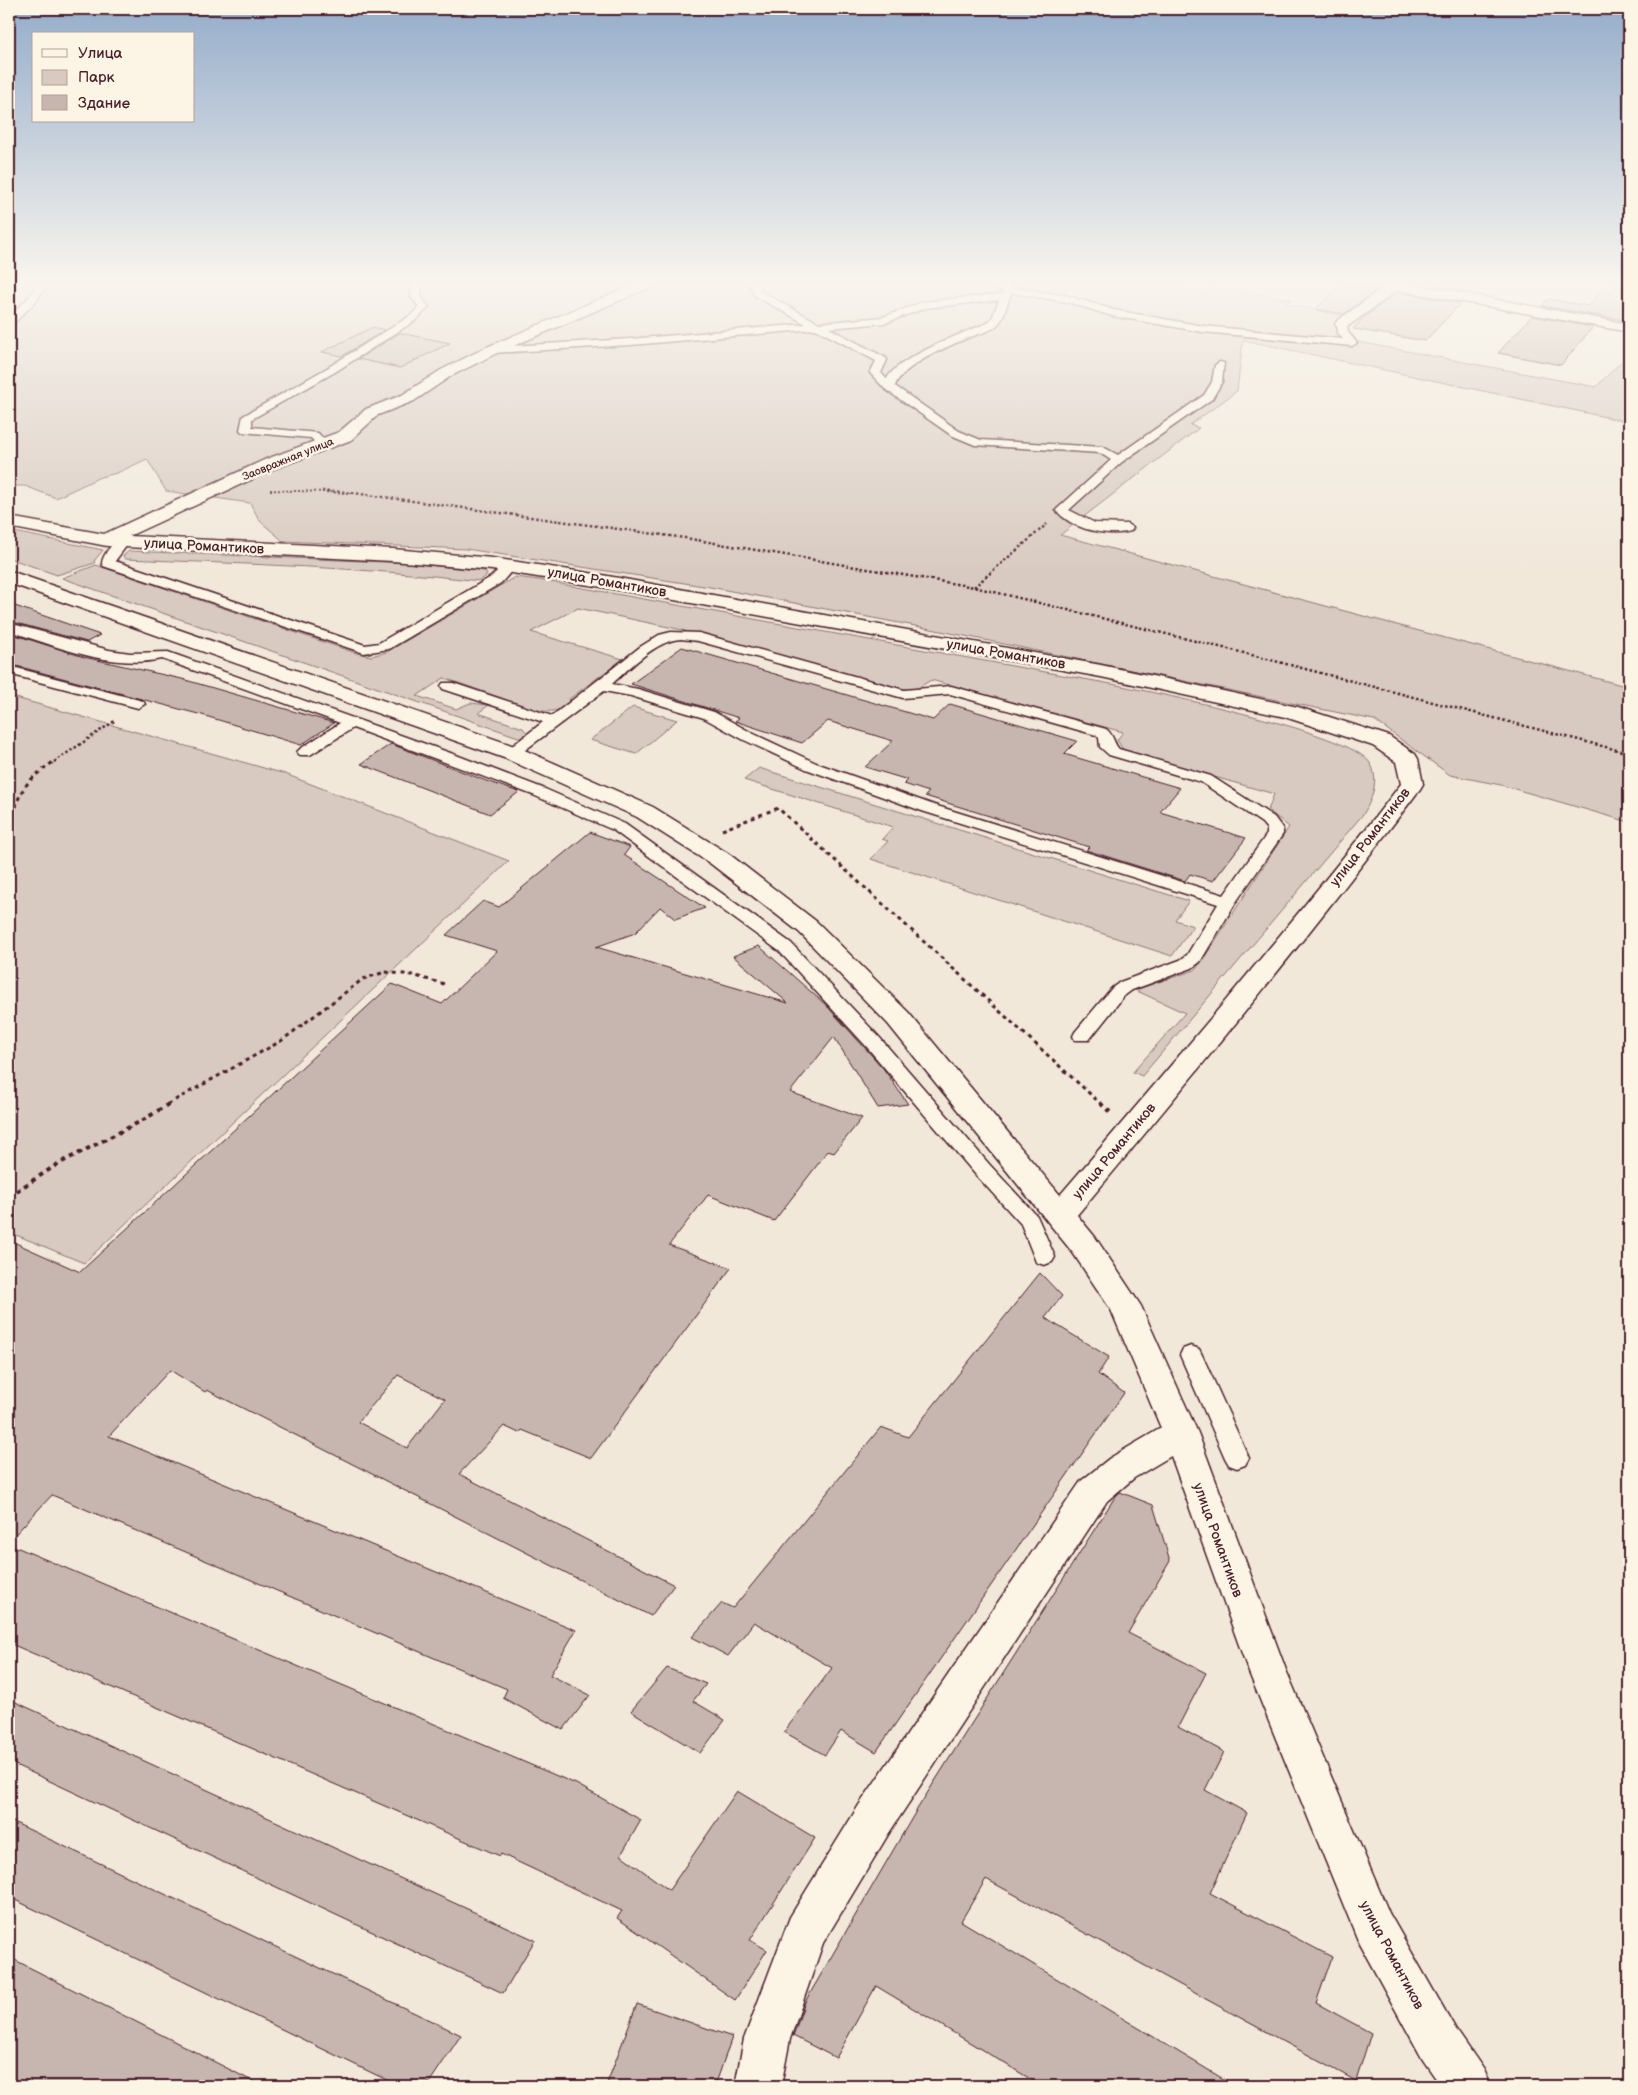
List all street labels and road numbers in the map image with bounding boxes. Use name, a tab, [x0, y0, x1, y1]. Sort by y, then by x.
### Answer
street label: Заовражная улица	[241, 435, 336, 483]
street label: улица Романтиков	[144, 534, 265, 558]
street label: улица Романтиков	[546, 563, 668, 601]
street label: улица Романтиков	[945, 635, 1067, 673]
street label: улица Романтиков	[1326, 784, 1414, 890]
street label: улица Романтиков	[1069, 1099, 1160, 1203]
street label: улица Романтиков	[1189, 1481, 1247, 1600]
street label: улица Романтиков	[1356, 1898, 1428, 2013]

